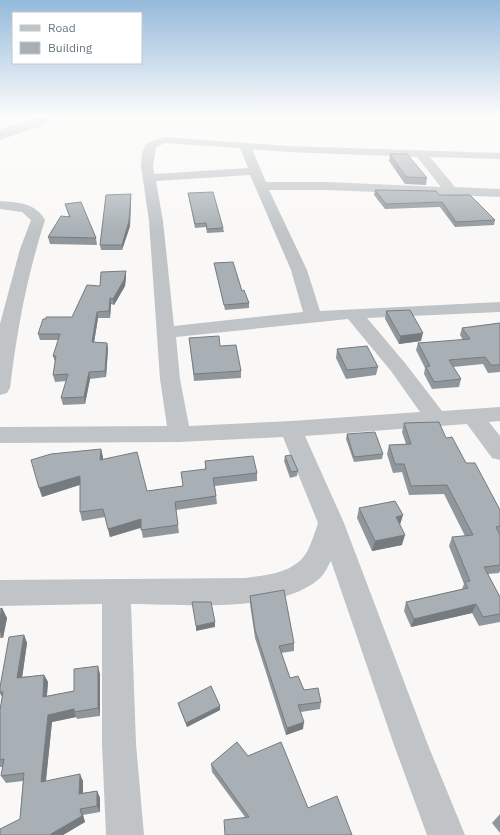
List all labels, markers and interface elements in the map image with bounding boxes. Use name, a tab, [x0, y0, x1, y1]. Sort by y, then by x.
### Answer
legend	[12, 12, 142, 64]
text: Road	[48, 20, 76, 35]
text: Building	[48, 40, 93, 55]

